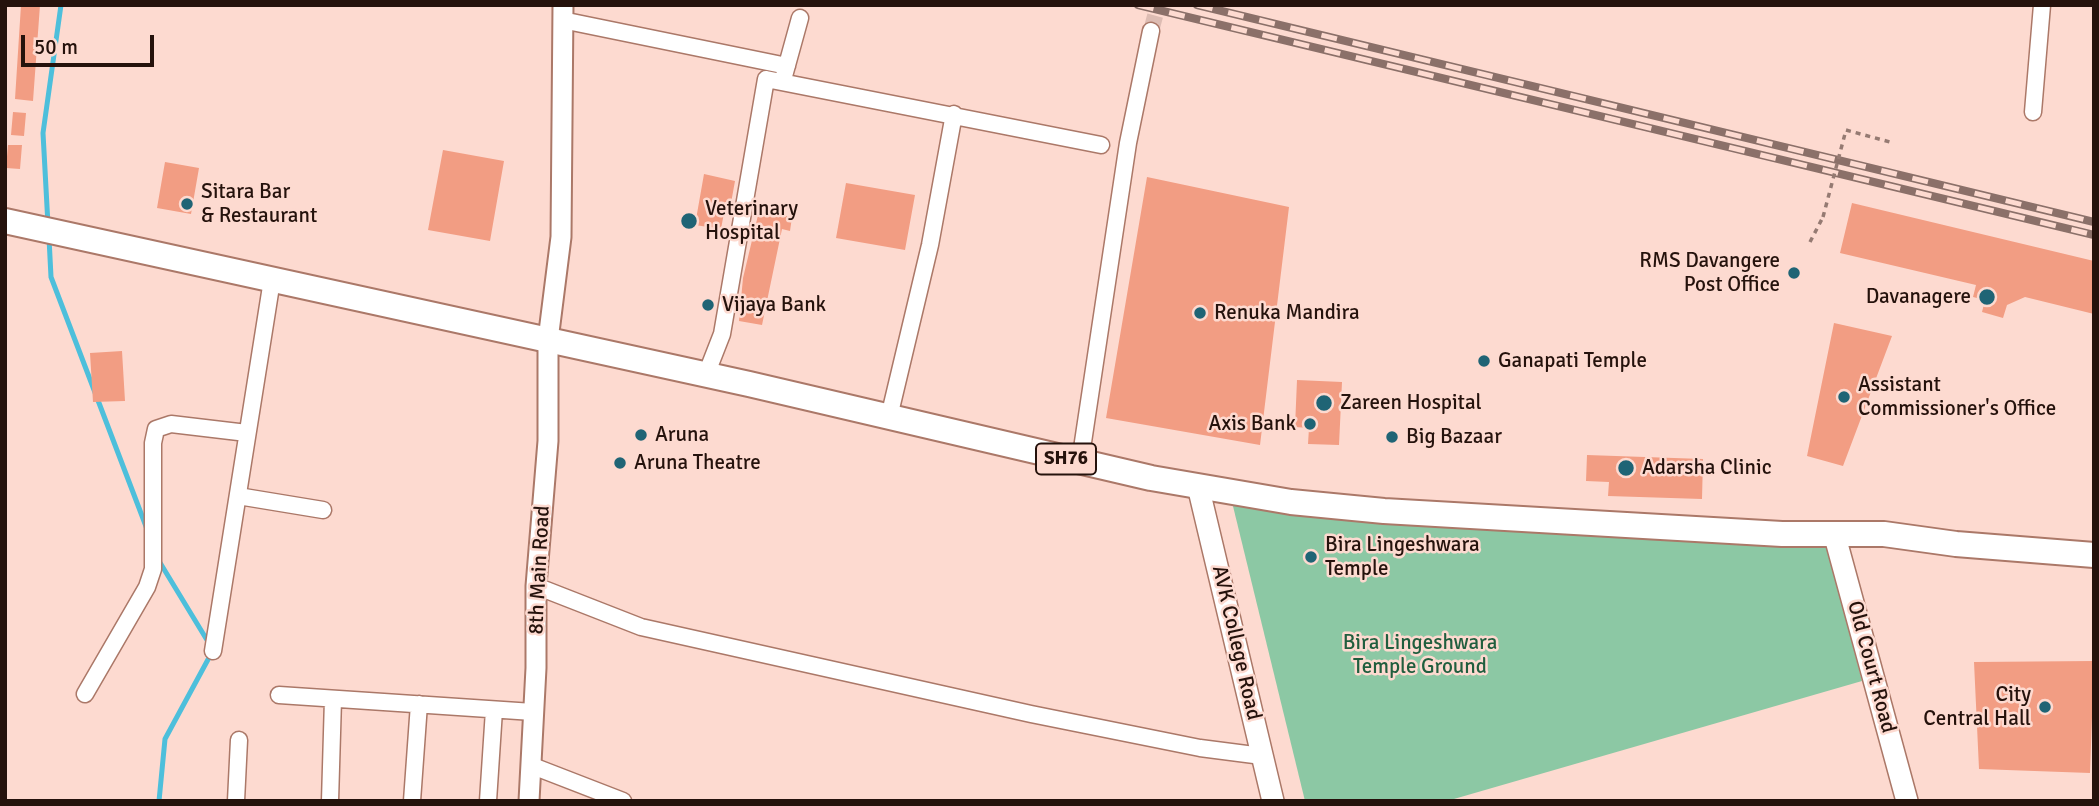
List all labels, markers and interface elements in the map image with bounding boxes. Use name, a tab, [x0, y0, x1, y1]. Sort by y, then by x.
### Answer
scale bar	[24, 21, 158, 65]
text: 50 m	[34, 34, 78, 60]
place label: Sitara Bar & Restaurant	[201, 179, 317, 229]
marker: Sitara Bar & Restaurant	[179, 196, 195, 212]
place label: Veterinary Hospital	[705, 196, 798, 246]
marker: Veterinary Hospital	[679, 211, 699, 231]
place label: RMS Davangere Post Office	[1639, 248, 1780, 298]
marker: RMS Davangere Post Office	[1786, 265, 1802, 281]
place label: Davanagere	[1866, 284, 1971, 310]
marker: Davanagere	[1977, 287, 1997, 307]
place label: Vijaya Bank	[722, 292, 826, 318]
marker: Vijaya Bank	[700, 297, 716, 313]
place label: Renuka Mandira	[1214, 300, 1360, 326]
marker: Renuka Mandira	[1192, 305, 1208, 321]
place label: Ganapati Temple	[1498, 348, 1647, 374]
marker: Ganapati Temple	[1476, 353, 1492, 369]
place label: Assistant Commissioner's Office	[1858, 372, 2056, 422]
marker: Assistant Commissioner's Office	[1836, 389, 1852, 405]
place label: Zareen Hospital	[1340, 390, 1482, 416]
marker: Zareen Hospital	[1314, 393, 1334, 413]
place label: Axis Bank	[1209, 411, 1296, 437]
marker: Axis Bank	[1302, 416, 1318, 432]
place label: Aruna	[655, 422, 709, 448]
place label: Big Bazaar	[1406, 424, 1502, 450]
marker: Aruna	[633, 427, 649, 443]
marker: Big Bazaar	[1384, 429, 1400, 445]
road number: SH76	[1036, 444, 1096, 474]
place label: Aruna Theatre	[634, 450, 761, 476]
marker: Aruna Theatre	[612, 455, 628, 471]
place label: Adarsha Clinic	[1642, 455, 1772, 481]
marker: Adarsha Clinic	[1616, 458, 1636, 478]
street label: 8th Main Road	[524, 505, 556, 635]
place label: Bira Lingeshwara Temple	[1325, 532, 1480, 582]
marker: Bira Lingeshwara Temple	[1303, 549, 1319, 565]
street label: AVK College Road	[1206, 563, 1266, 723]
street label: Old Court Road	[1841, 598, 1901, 736]
park label: Bira Lingeshwara Temple Ground	[1343, 630, 1497, 680]
place label: City Central Hall	[1923, 682, 2031, 732]
marker: City Central Hall	[2037, 699, 2053, 715]

